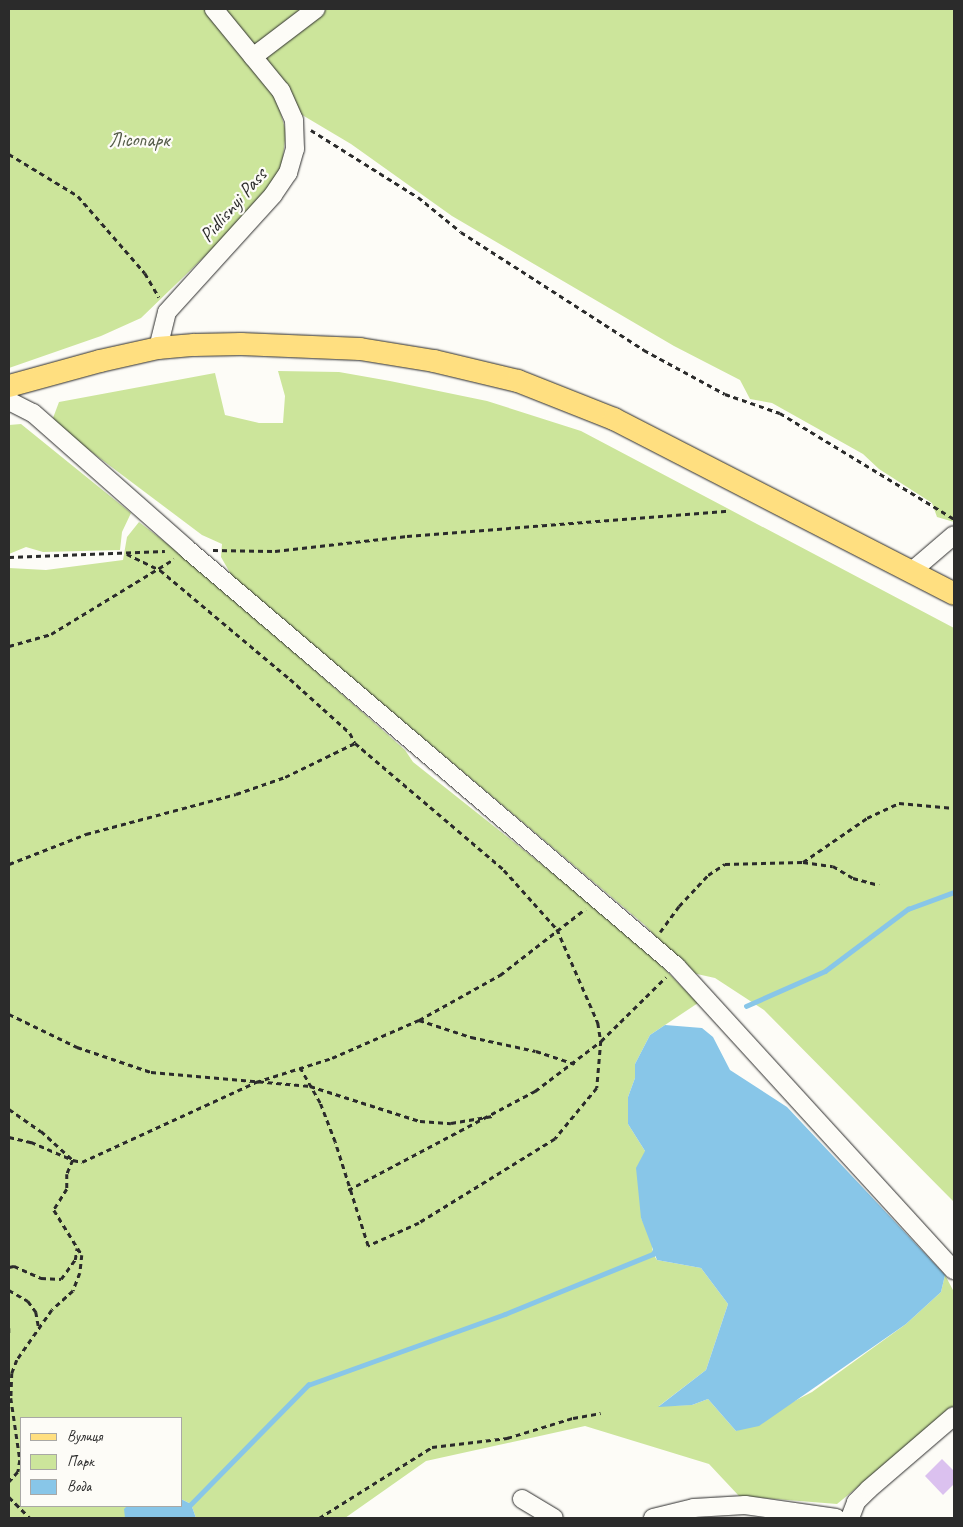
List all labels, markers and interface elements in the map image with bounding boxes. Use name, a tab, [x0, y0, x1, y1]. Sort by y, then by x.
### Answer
park label: Лісопарк	[109, 127, 169, 151]
street label: Pidlisnyi Pass	[194, 163, 272, 247]
legend	[20, 1417, 182, 1507]
text: Вулиця	[67, 1427, 103, 1446]
text: Парк	[67, 1452, 94, 1471]
text: Вода	[67, 1477, 91, 1496]

